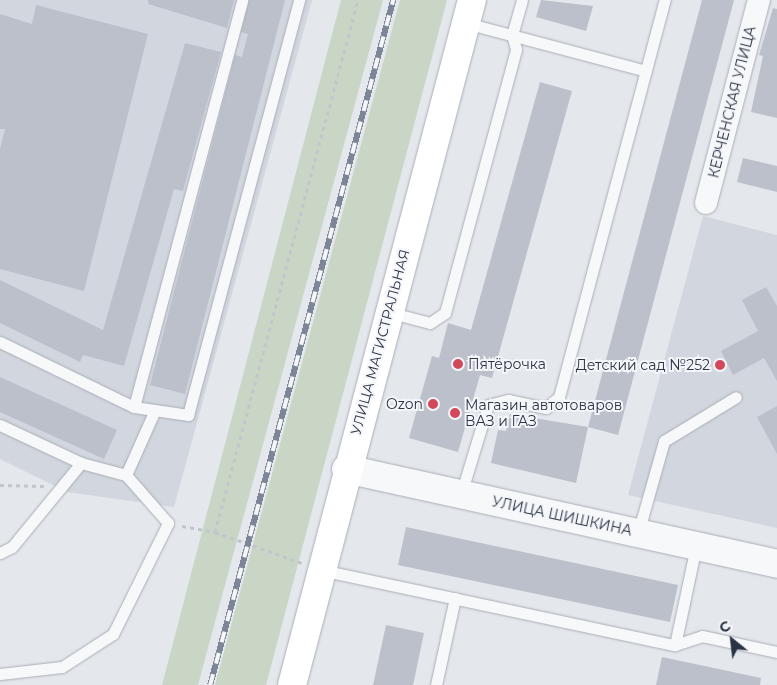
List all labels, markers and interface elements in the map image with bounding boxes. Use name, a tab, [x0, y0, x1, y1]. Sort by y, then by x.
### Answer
street label: КЕРЧЕНСКАЯ УЛИЦА	[705, 24, 759, 180]
street label: УЛИЦА МАГИСТРАЛЬНАЯ	[347, 247, 413, 437]
place label: Пятёрочка	[468, 356, 546, 372]
place label: Детский сад №252	[576, 357, 710, 373]
marker: Пятёрочка	[452, 358, 464, 370]
marker: Детский сад №252	[714, 359, 726, 371]
place label: Ozon	[386, 396, 423, 412]
place label: Магазин автотоваров ВАЗ и ГАЗ	[465, 397, 622, 430]
marker: Ozon	[427, 398, 439, 410]
marker: Магазин автотоваров ВАЗ и ГАЗ	[449, 407, 461, 419]
street label: УЛИЦА ШИШКИНА	[491, 493, 633, 539]
north arrow	[707, 615, 757, 665]
text: С	[716, 617, 734, 637]

